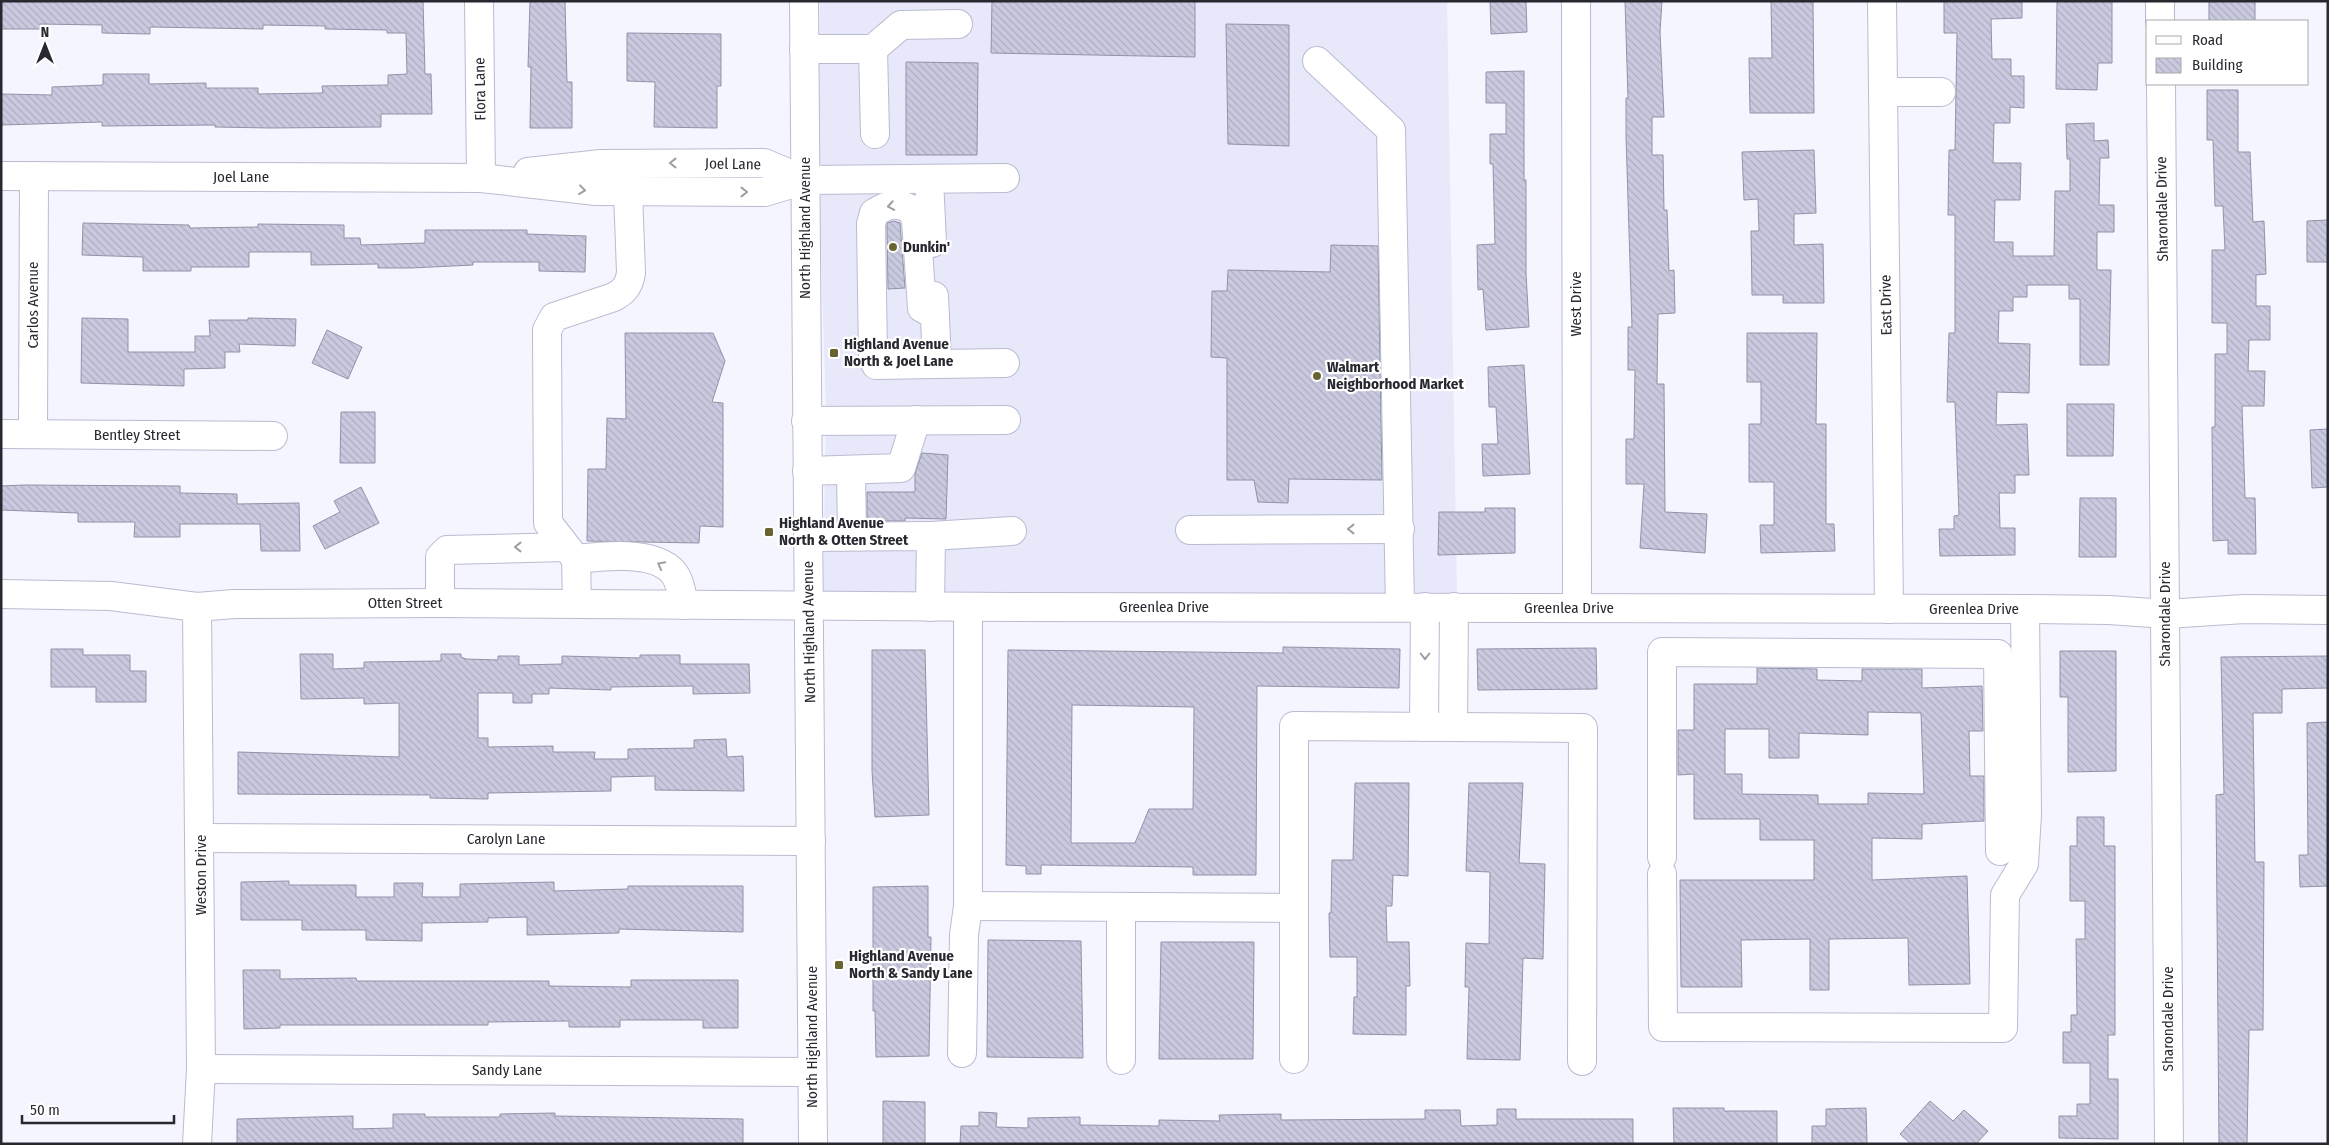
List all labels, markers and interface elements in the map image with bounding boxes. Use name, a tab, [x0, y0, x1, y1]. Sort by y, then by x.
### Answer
north arrow	[20, 20, 70, 70]
legend	[2146, 20, 2309, 85]
text: N	[41, 24, 49, 41]
text: Road	[2192, 31, 2223, 49]
text: Building	[2192, 56, 2243, 74]
street label: Flora Lane	[470, 57, 490, 121]
street label: Joel Lane	[705, 155, 761, 173]
street label: Sharondale Drive	[2152, 156, 2172, 262]
street label: North Highland Avenue	[796, 157, 814, 299]
one-way arrow	[668, 158, 676, 168]
street label: Joel Lane	[213, 168, 269, 186]
one-way arrow	[578, 184, 586, 195]
one-way arrow	[741, 187, 749, 197]
one-way arrow	[887, 200, 896, 210]
place label: Dunkin'	[903, 238, 950, 256]
marker: Dunkin'	[887, 241, 899, 253]
street label: Carlos Avenue	[24, 262, 42, 348]
street label: West Drive	[1567, 271, 1585, 337]
street label: East Drive	[1876, 274, 1896, 336]
place label: Highland Avenue North & Joel Lane	[844, 335, 954, 370]
marker: Highland Avenue North & Joel Lane	[828, 347, 840, 359]
place label: Walmart Neighborhood Market	[1327, 358, 1464, 393]
marker: Walmart Neighborhood Market	[1311, 370, 1323, 382]
street label: Bentley Street	[94, 426, 180, 444]
place label: Highland Avenue North & Otten Street	[779, 514, 909, 549]
one-way arrow	[1347, 524, 1354, 534]
marker: Highland Avenue North & Otten Street	[763, 526, 775, 538]
one-way arrow	[513, 542, 521, 552]
one-way arrow	[658, 561, 667, 571]
street label: North Highland Avenue	[799, 561, 819, 703]
street label: Sharondale Drive	[2156, 561, 2174, 667]
street label: Otten Street	[368, 594, 442, 612]
street label: Greenlea Drive	[1119, 598, 1209, 616]
street label: Greenlea Drive	[1524, 599, 1614, 617]
street label: Greenlea Drive	[1929, 600, 2019, 618]
one-way arrow	[1420, 652, 1430, 660]
street label: Carolyn Lane	[467, 830, 545, 848]
street label: Weston Drive	[192, 835, 210, 915]
place label: Highland Avenue North & Sandy Lane	[849, 947, 973, 982]
marker: Highland Avenue North & Sandy Lane	[833, 959, 845, 971]
street label: North Highland Avenue	[803, 966, 821, 1108]
street label: Sharondale Drive	[2159, 966, 2177, 1072]
street label: Sandy Lane	[472, 1061, 542, 1079]
scale bar	[22, 1092, 175, 1124]
text: 50 m	[30, 1101, 60, 1119]

